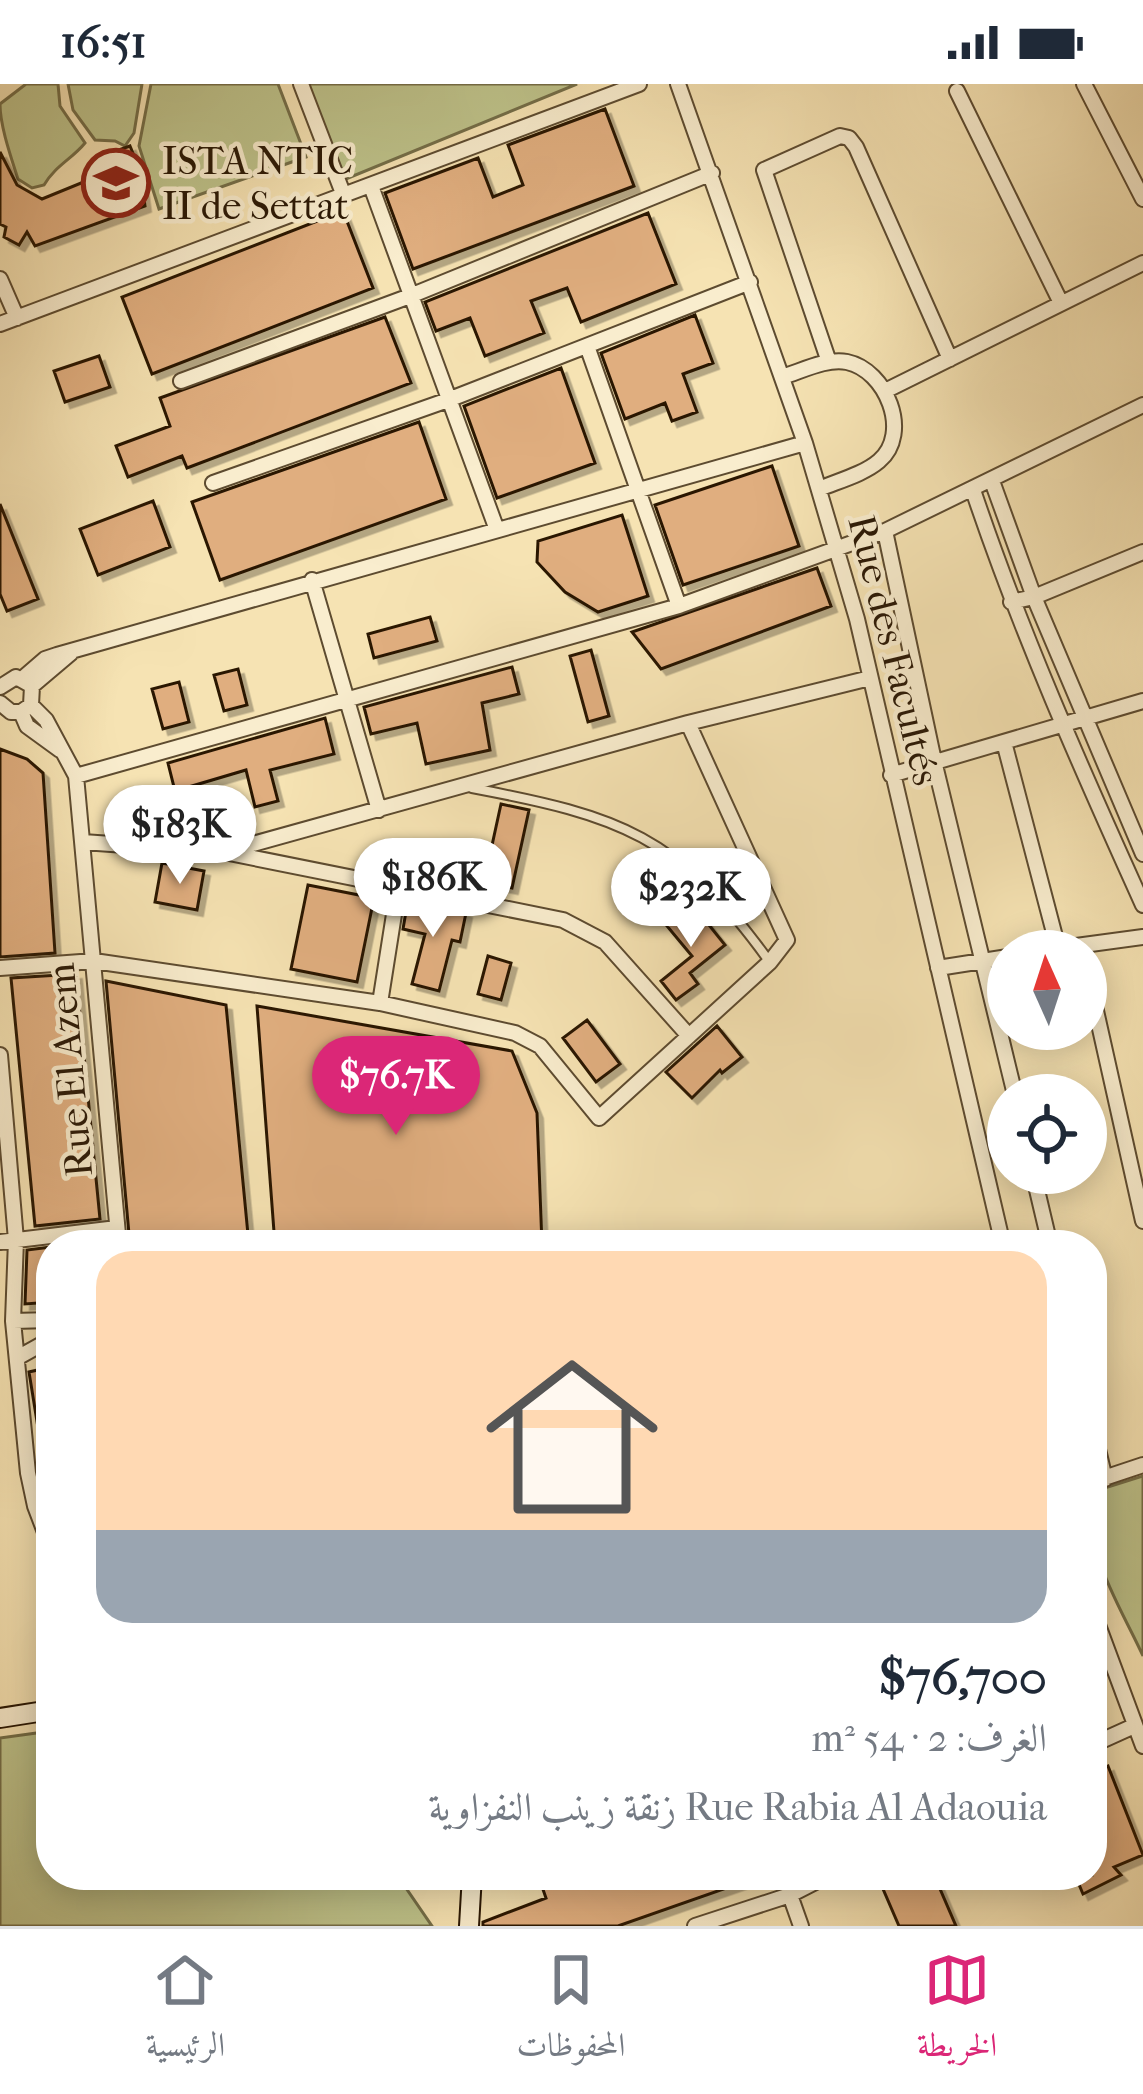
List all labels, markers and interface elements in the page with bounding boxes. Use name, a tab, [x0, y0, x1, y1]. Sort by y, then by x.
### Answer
text: 16:51	[60, 16, 147, 69]
place label: ISTA NTIC II de Settat	[162, 138, 353, 229]
school or university icon: ISTA NTIC II de Settat	[81, 148, 151, 218]
street label: Rue des Facultés	[838, 510, 950, 790]
pin: $183K	[96, 785, 264, 887]
text: $183K	[130, 801, 230, 847]
pin: $186K	[349, 838, 517, 940]
pin: $232K	[607, 848, 775, 950]
text: $186K	[381, 854, 485, 900]
text: $232K	[638, 864, 744, 910]
north arrow	[987, 930, 1107, 1050]
map controls	[987, 930, 1107, 1194]
street label: Rue El Azem	[38, 961, 102, 1179]
pin: $76.7K	[298, 1036, 494, 1138]
text: $76.7K	[339, 1052, 453, 1098]
button: locate	[987, 1074, 1107, 1194]
icon: home	[464, 1329, 680, 1545]
text: $76,700	[878, 1647, 1047, 1707]
text: الغرف: 2 · 54 m²	[812, 1715, 1047, 1761]
text: Rue Rabia Al Adaouia زنقة زينب النفزاوية	[428, 1784, 1047, 1830]
tab: الرئيسية	[146, 1947, 225, 2077]
tab: المحفوظات	[517, 1947, 625, 2077]
tab: الخريطة	[917, 1947, 997, 2077]

